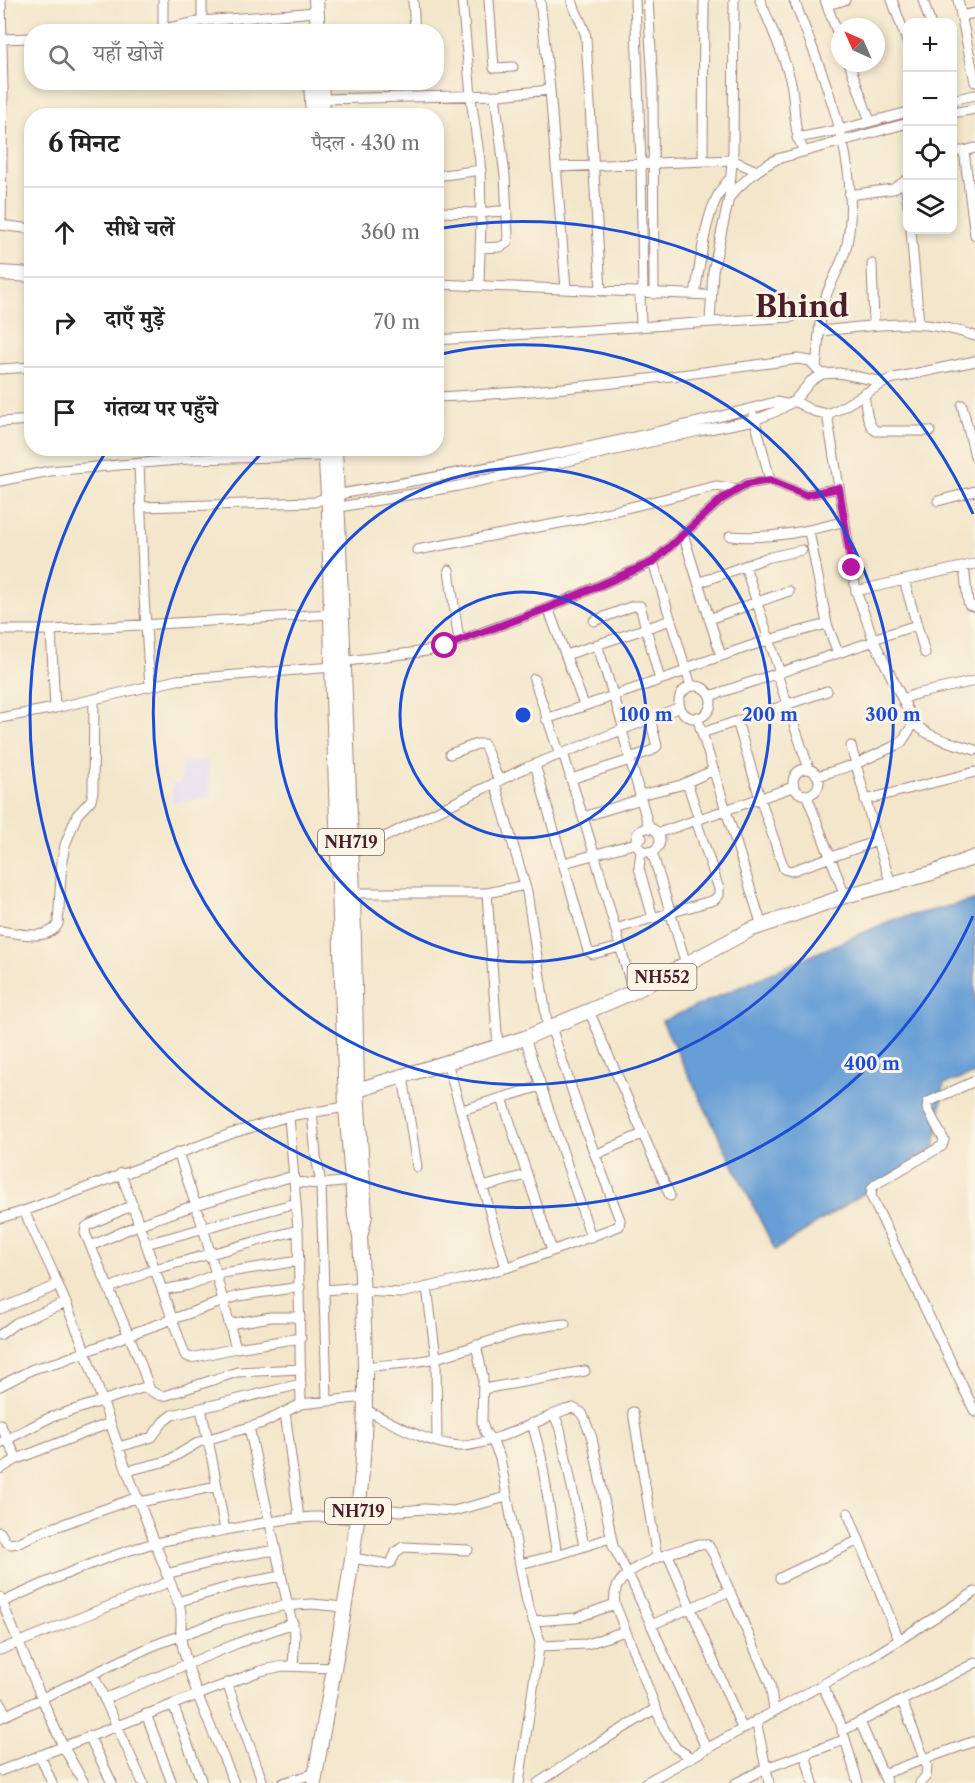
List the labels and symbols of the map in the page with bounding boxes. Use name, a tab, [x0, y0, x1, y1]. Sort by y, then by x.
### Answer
north arrow	[831, 18, 885, 72]
district label: Bhind	[755, 288, 849, 325]
route end	[838, 554, 864, 580]
route start	[431, 632, 457, 658]
text: 100 m	[619, 704, 673, 726]
text: 200 m	[742, 704, 798, 726]
text: 300 m	[865, 704, 921, 726]
centre of rings	[513, 705, 533, 725]
road number: NH719	[318, 829, 384, 855]
road number: NH552	[628, 964, 696, 990]
text: 400 m	[844, 1053, 900, 1075]
road number: NH719	[325, 1498, 391, 1524]

